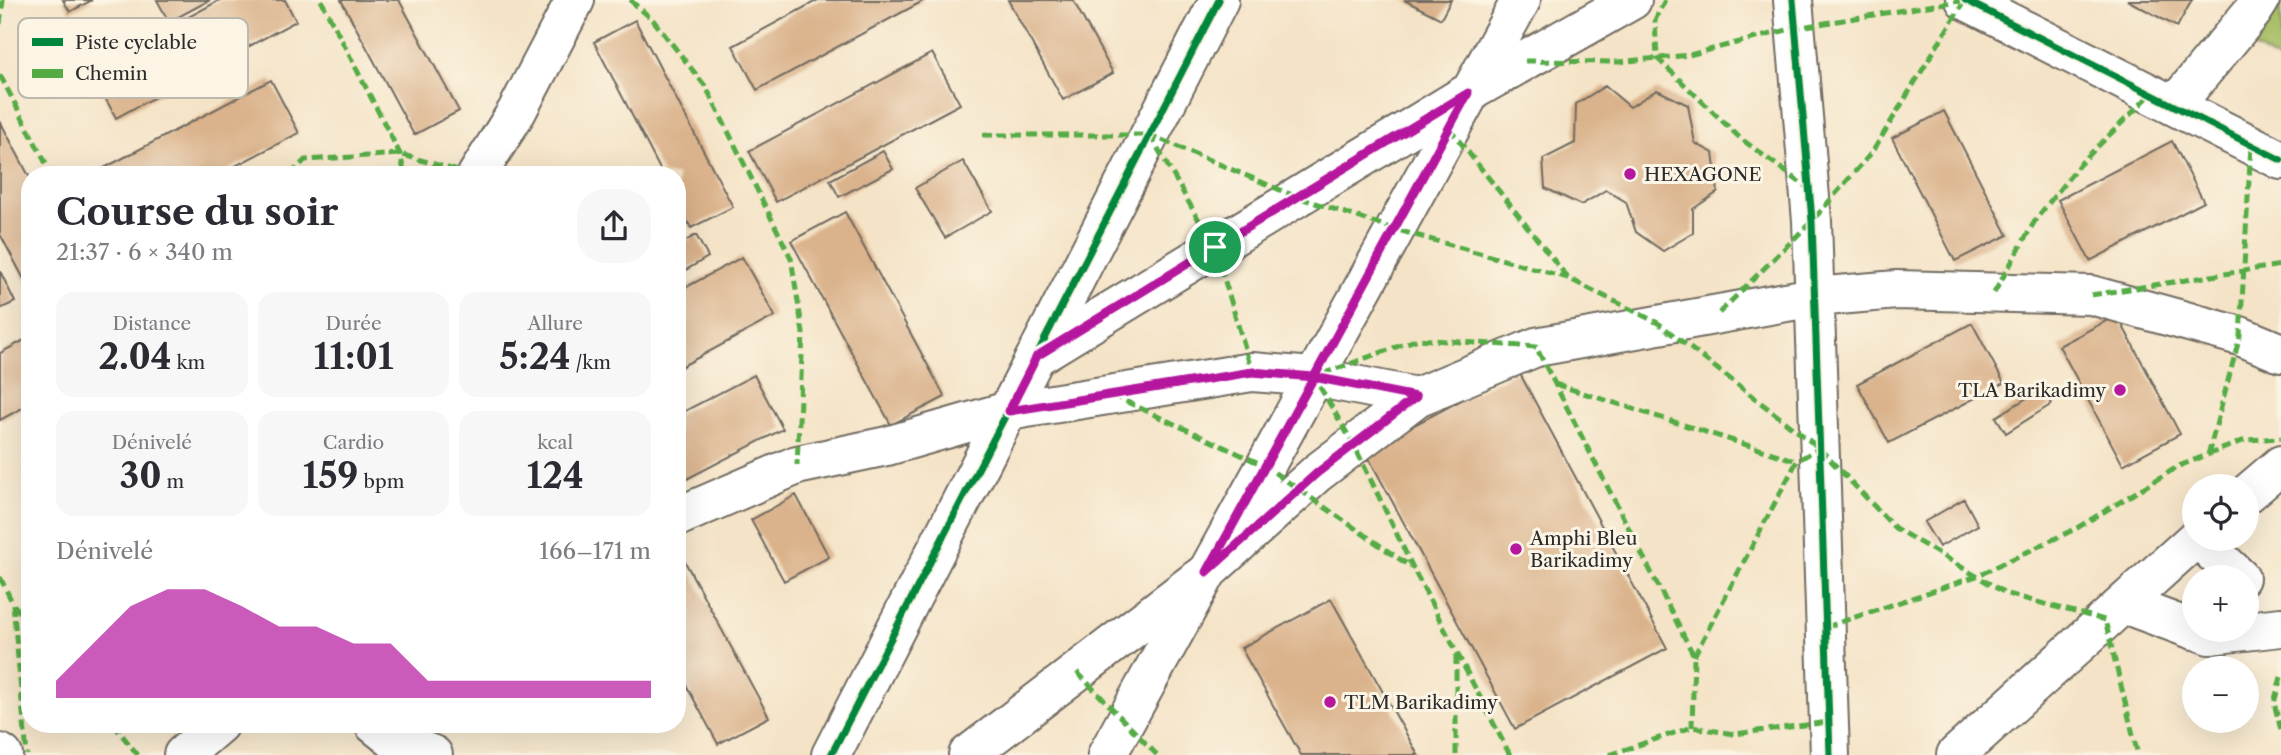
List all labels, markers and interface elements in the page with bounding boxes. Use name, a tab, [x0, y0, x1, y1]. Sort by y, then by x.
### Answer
legend	[18, 18, 248, 98]
text: Piste cyclable	[75, 31, 197, 54]
text: Chemin	[75, 62, 148, 85]
place label: HEXAGONE	[1644, 163, 1762, 186]
marker: HEXAGONE	[1622, 166, 1638, 182]
text: Course du soir	[56, 188, 338, 235]
button: share	[577, 189, 651, 263]
pin	[1185, 217, 1245, 277]
icon: arrive	[1196, 228, 1234, 266]
text: 21:37 · 6 × 340 m	[56, 238, 233, 266]
text: Distance	[113, 312, 191, 335]
text: Durée	[325, 312, 382, 335]
text: Allure	[527, 312, 583, 335]
text: 2.04	[98, 335, 171, 378]
text: 11:01	[314, 335, 393, 378]
text: 5:24	[499, 335, 570, 378]
text: km	[171, 351, 205, 374]
text: /km	[570, 351, 611, 374]
place label: TLA Barikadimy	[1958, 379, 2106, 402]
marker: TLA Barikadimy	[2112, 382, 2128, 398]
text: Dénivelé	[112, 431, 192, 454]
text: Cardio	[323, 431, 384, 454]
text: kcal	[537, 431, 573, 454]
text: 30	[119, 454, 161, 497]
text: 159	[303, 454, 359, 497]
text: 124	[527, 454, 584, 497]
text: m	[161, 470, 184, 493]
text: bpm	[359, 470, 404, 493]
map controls	[2182, 474, 2259, 733]
button: locate	[2182, 474, 2259, 551]
place label: Amphi Bleu Barikadimy	[1529, 527, 1638, 572]
text: Dénivelé	[56, 537, 153, 565]
text: 166–171 m	[539, 537, 651, 565]
marker: Amphi Bleu Barikadimy	[1508, 541, 1524, 557]
button: +	[2182, 565, 2259, 642]
button: −	[2182, 656, 2259, 733]
place label: TLM Barikadimy	[1344, 691, 1498, 714]
marker: TLM Barikadimy	[1322, 694, 1338, 710]

